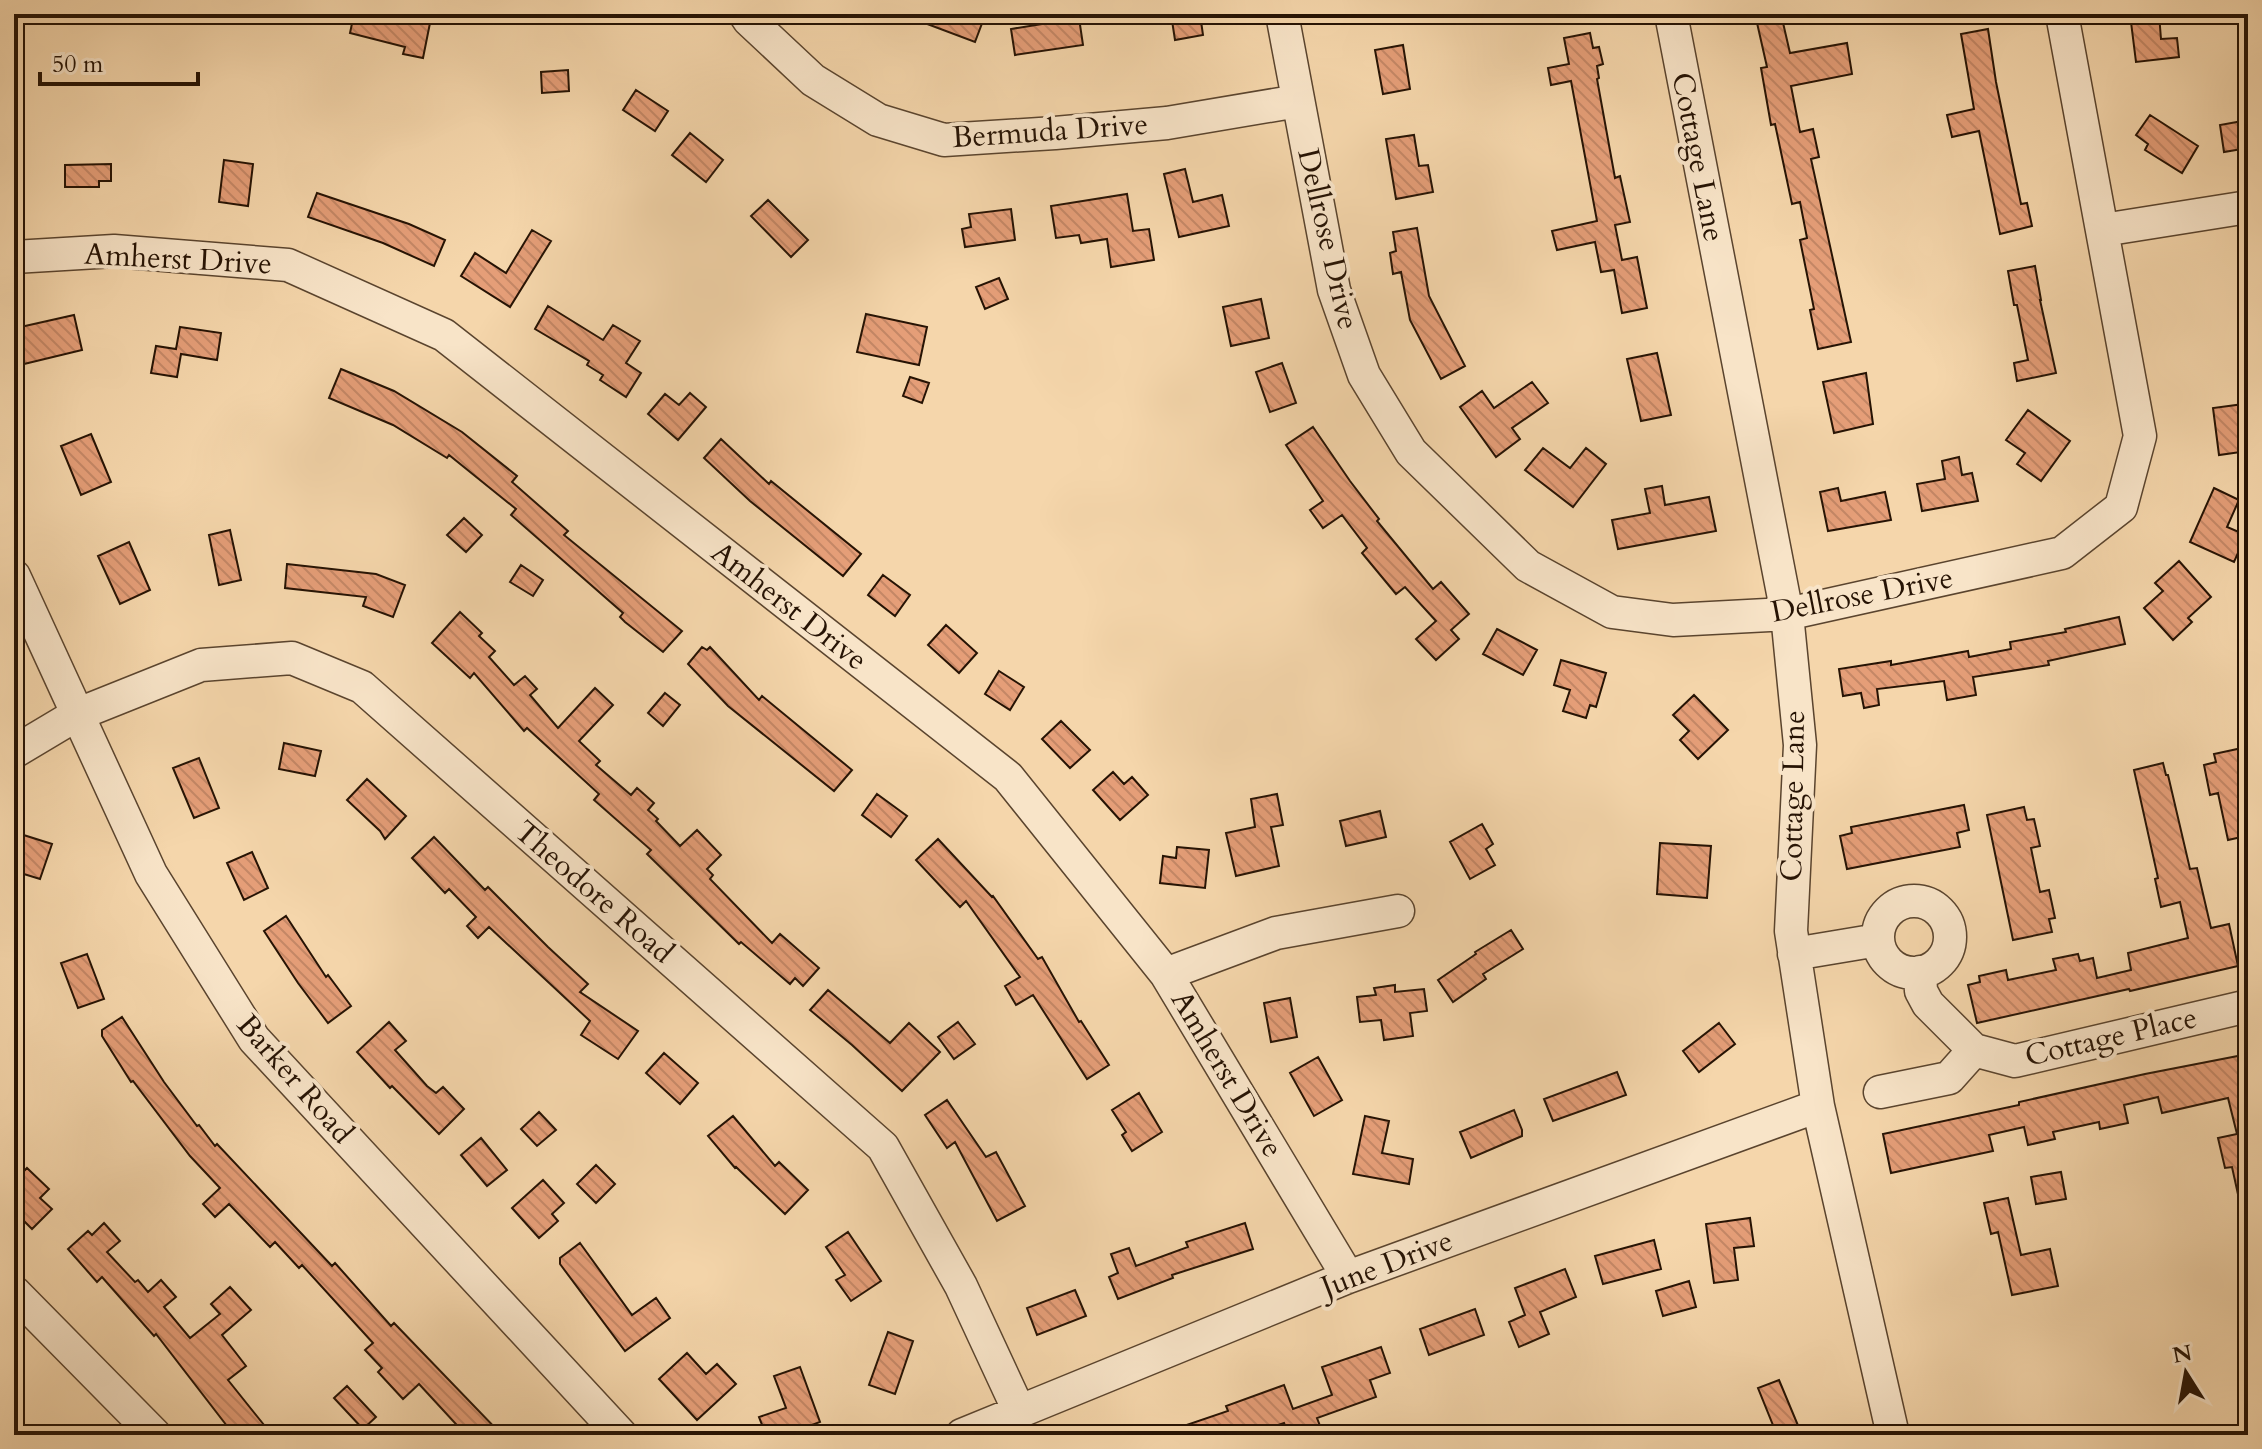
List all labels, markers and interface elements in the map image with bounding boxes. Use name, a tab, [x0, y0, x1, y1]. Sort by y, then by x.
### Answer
scale bar	[40, 36, 198, 86]
text: 50 m	[52, 48, 104, 81]
street label: Cottage Lane	[1662, 69, 1734, 245]
street label: Bermuda Drive	[951, 104, 1149, 158]
street label: Dellrose Drive	[1287, 144, 1369, 334]
street label: Amherst Drive	[83, 234, 273, 284]
street label: Amherst Drive	[702, 532, 876, 680]
street label: Dellrose Drive	[1767, 557, 1957, 633]
street label: Cottage Lane	[1771, 710, 1815, 882]
street label: Theodore Road	[505, 811, 683, 973]
street label: Amherst Drive	[1161, 983, 1293, 1165]
street label: Cottage Place	[2021, 997, 2201, 1077]
street label: Barker Road	[227, 1006, 363, 1152]
street label: June Drive	[1312, 1220, 1459, 1309]
north arrow	[2146, 1333, 2226, 1413]
text: N	[2170, 1338, 2195, 1371]

